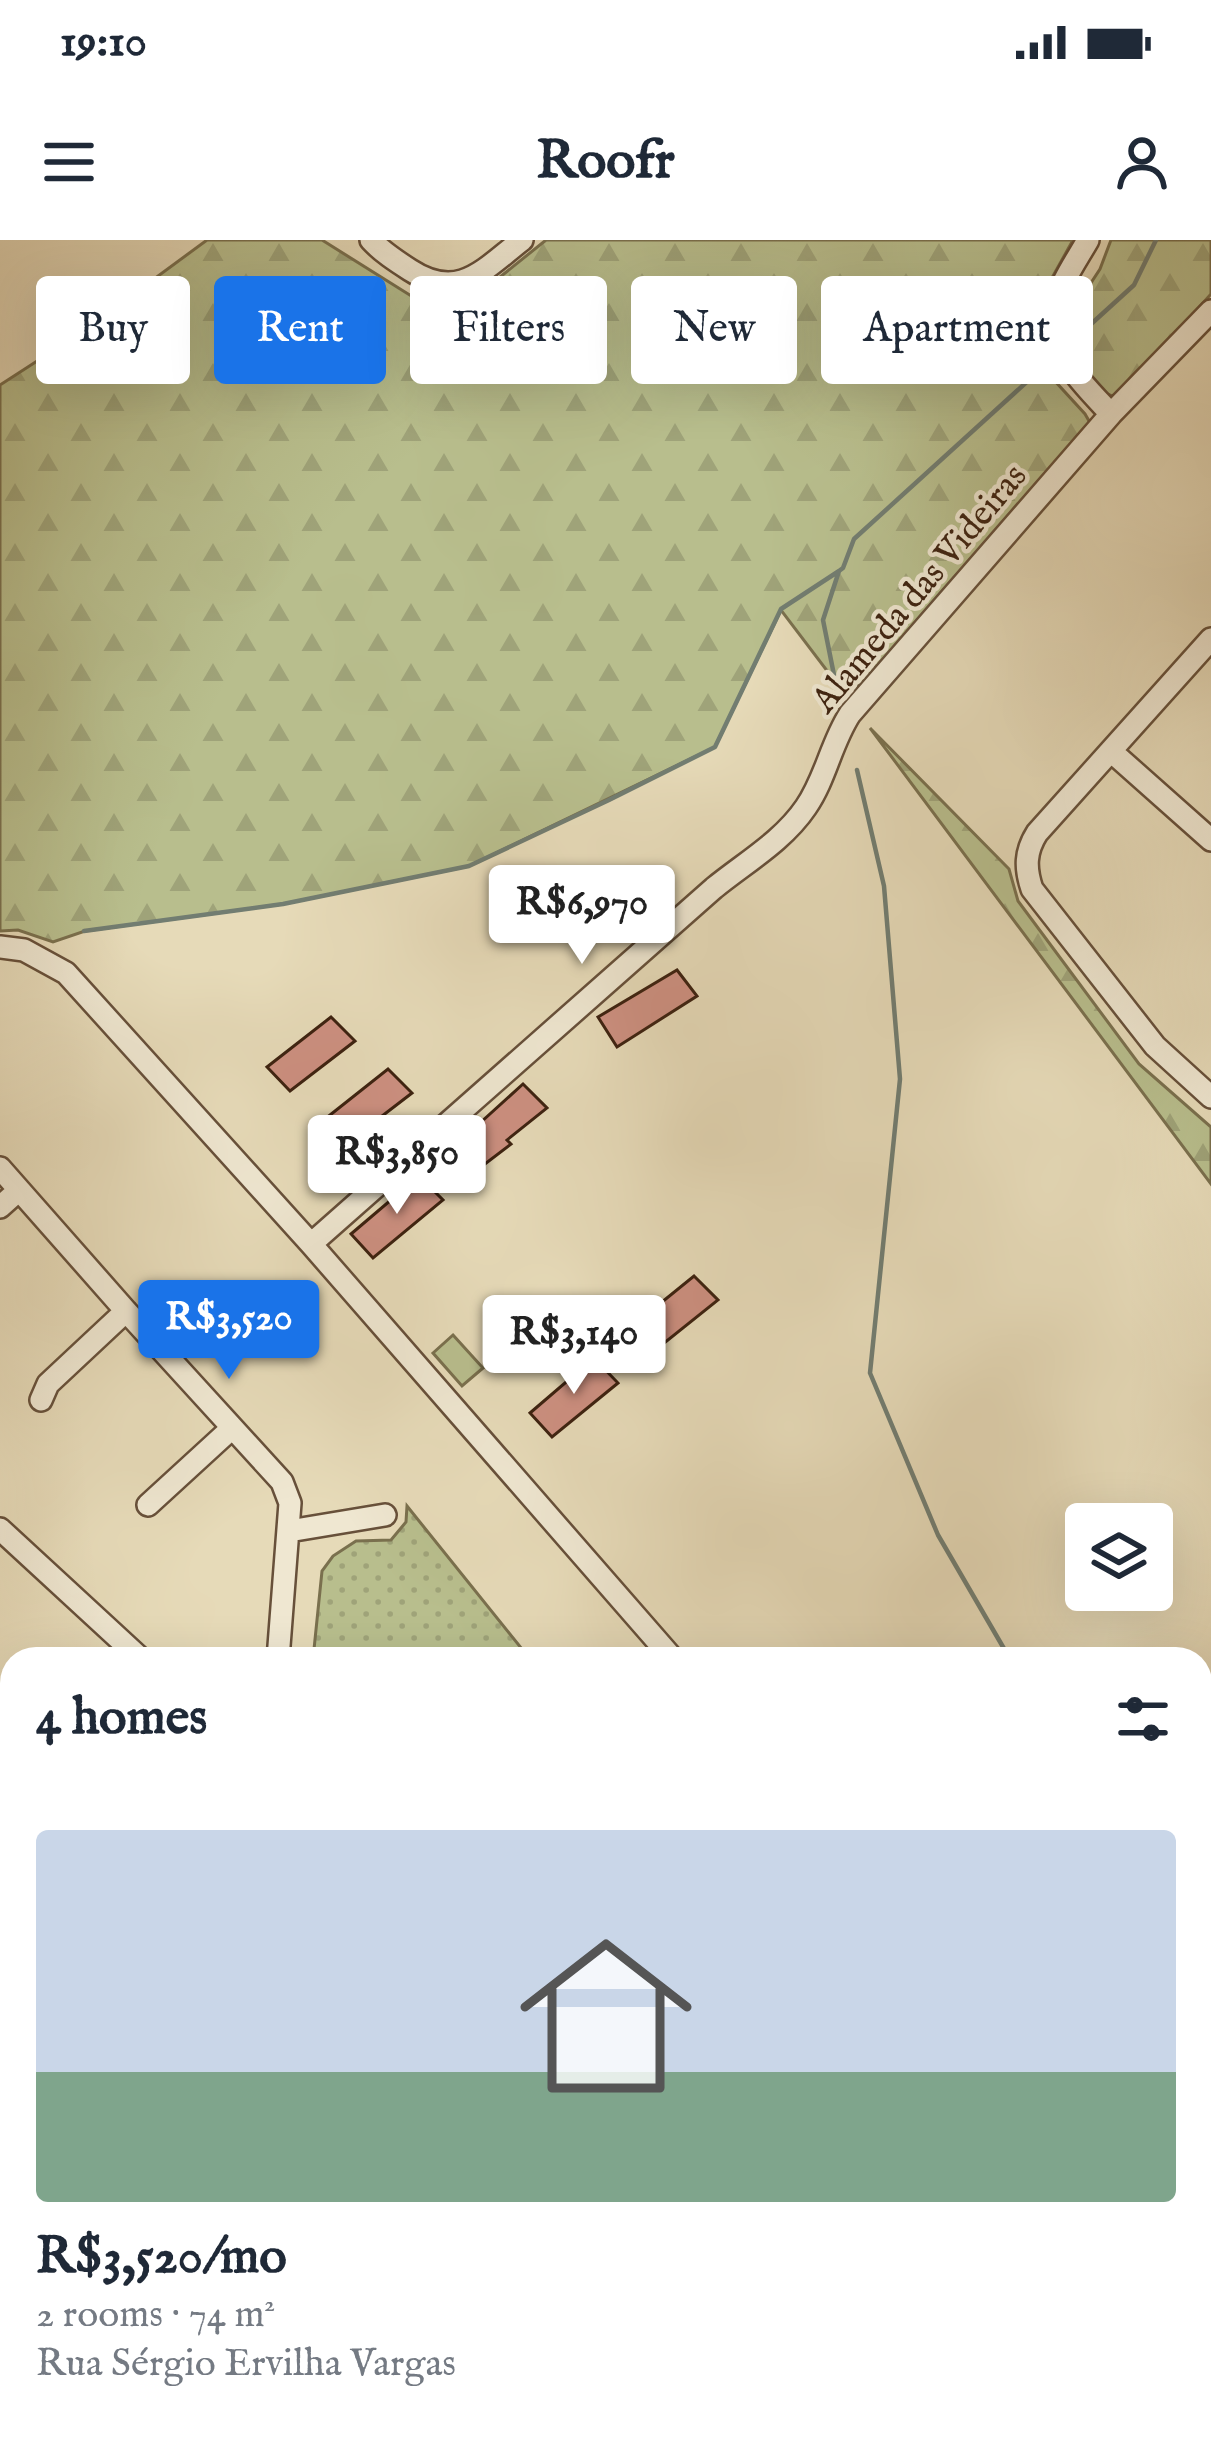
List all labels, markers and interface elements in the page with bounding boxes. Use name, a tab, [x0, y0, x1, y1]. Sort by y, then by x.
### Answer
text: 19:10	[60, 14, 147, 71]
text: Roofr	[536, 128, 675, 197]
icon: menu	[36, 129, 102, 195]
icon: person	[1109, 129, 1175, 195]
chip: Buy	[36, 276, 190, 384]
chip: Rent	[214, 276, 386, 384]
chip: Filters	[410, 276, 607, 384]
chip: New	[631, 276, 797, 384]
chip: Apartment	[821, 276, 1093, 384]
street label: Alameda das Videiras	[802, 455, 1038, 724]
pin: R$6,970	[471, 865, 693, 967]
text: R$6,970	[516, 879, 648, 928]
pin: R$3,850	[286, 1115, 508, 1217]
text: R$3,850	[335, 1129, 459, 1178]
pin: R$3,520	[118, 1280, 340, 1382]
text: R$3,520	[165, 1294, 293, 1343]
pin: R$3,140	[463, 1295, 685, 1397]
text: R$3,140	[510, 1309, 638, 1358]
map controls	[1065, 1503, 1173, 1611]
button: layers	[1065, 1503, 1173, 1611]
icon: filters	[1110, 1686, 1176, 1752]
text: 4 homes	[36, 1687, 207, 1752]
icon: home	[498, 1908, 714, 2124]
text: R$3,520/mo	[36, 2226, 287, 2291]
text: 2 rooms · 74 m²	[36, 2291, 275, 2340]
text: Rua Sérgio Ervilha Vargas	[36, 2340, 456, 2389]

